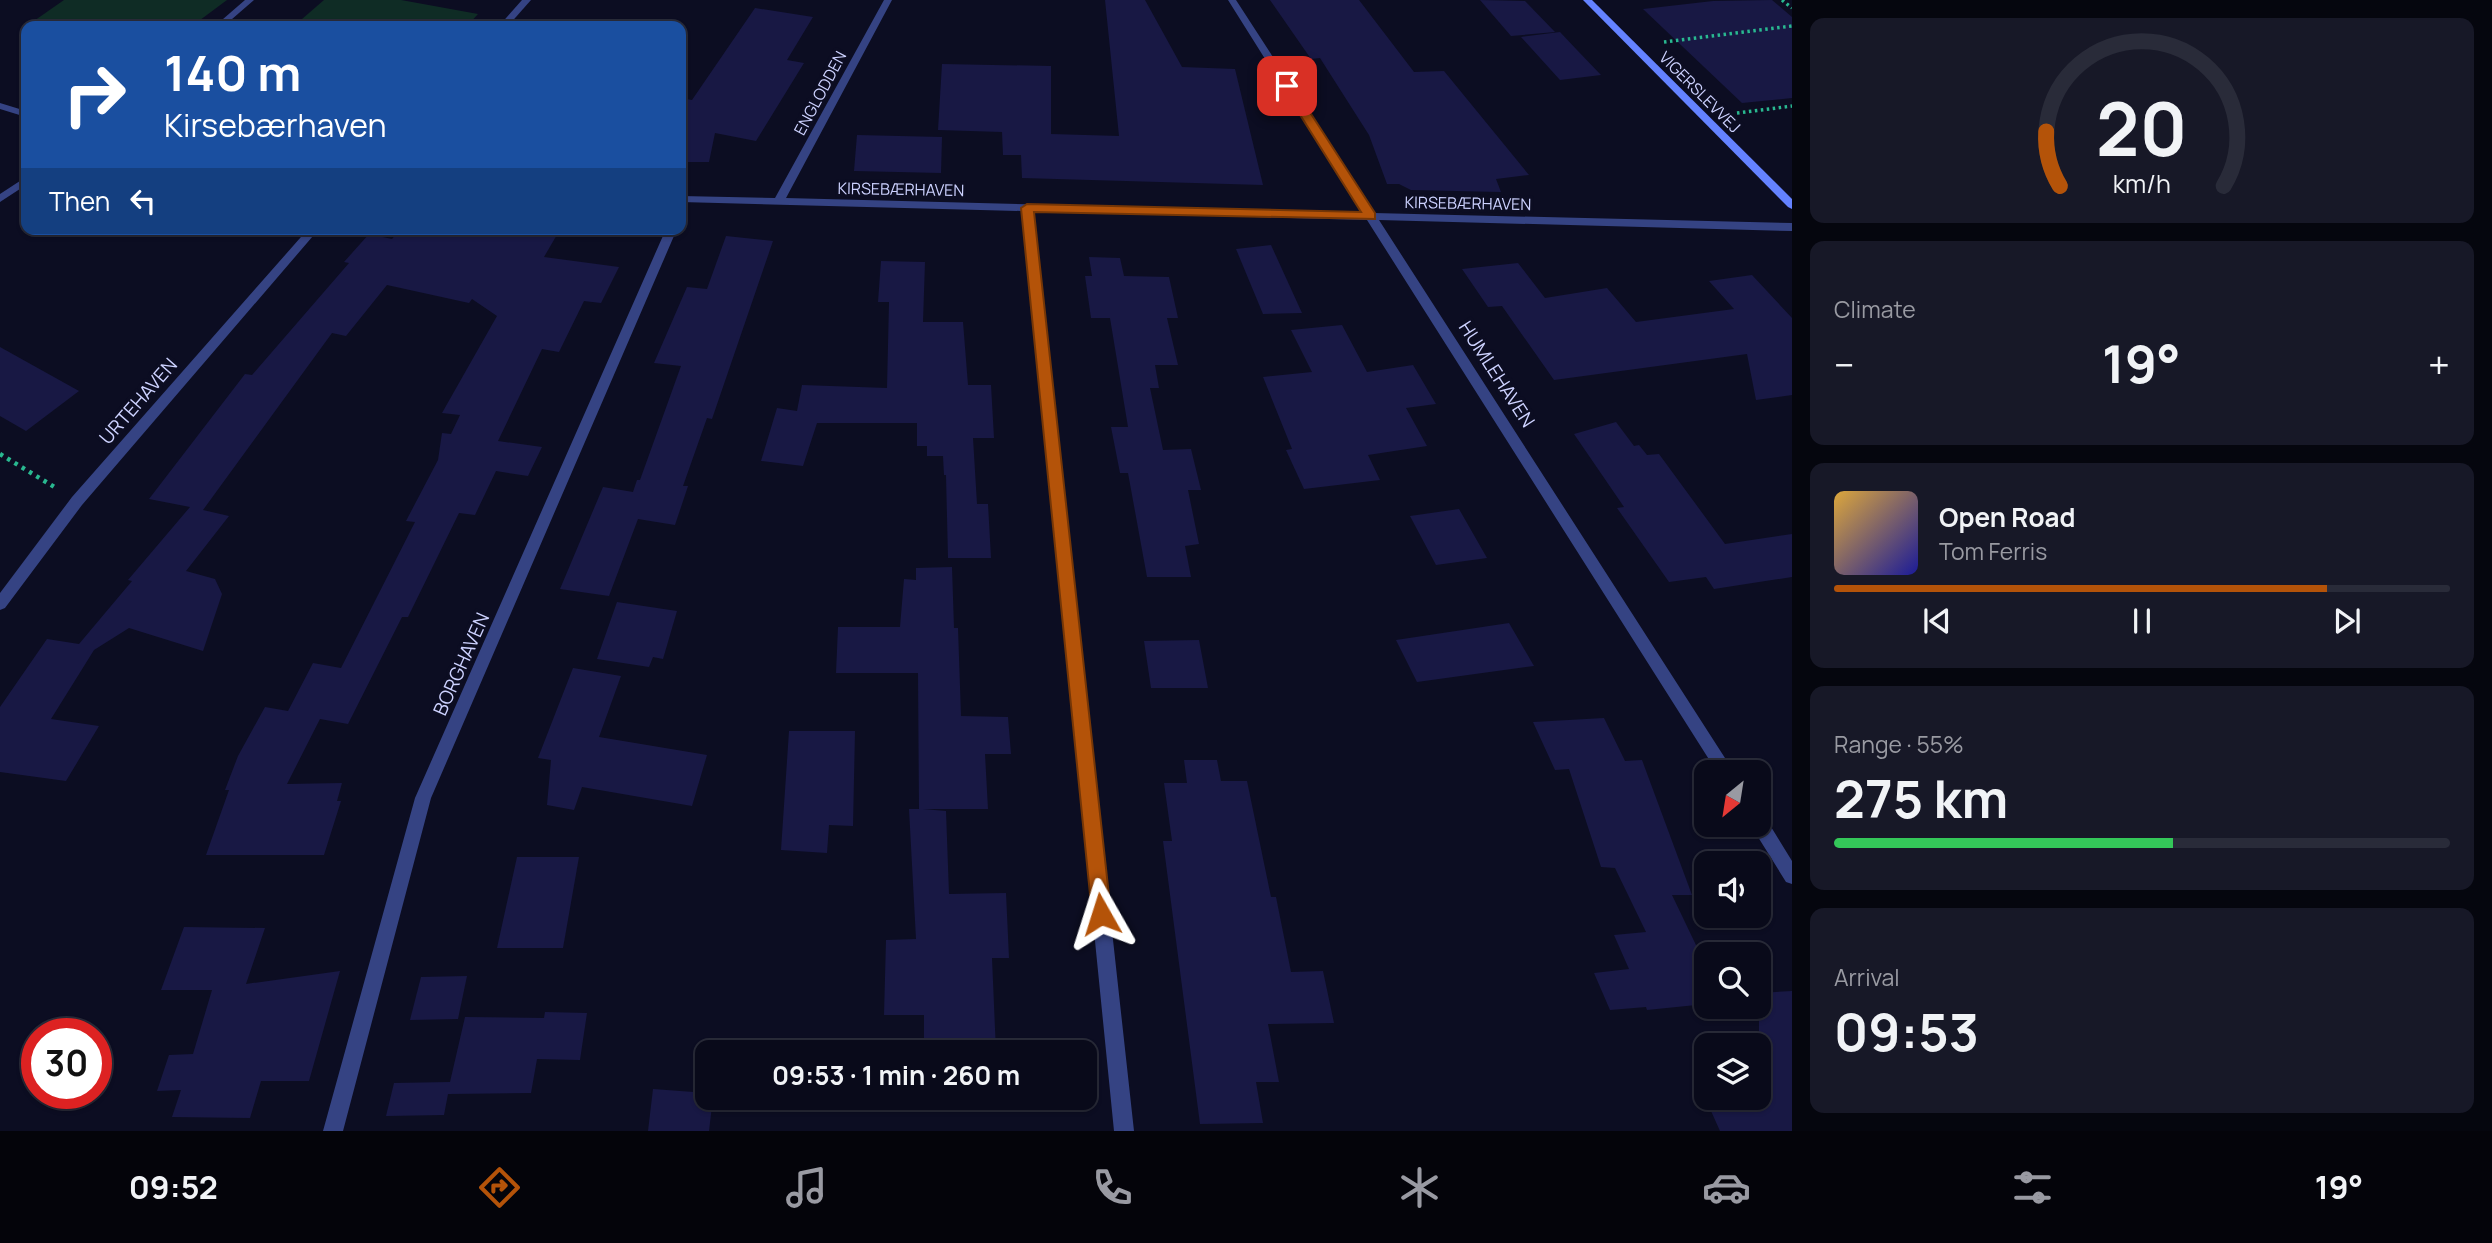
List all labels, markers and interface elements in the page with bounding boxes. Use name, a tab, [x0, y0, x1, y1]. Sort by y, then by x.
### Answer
text: 140 m	[164, 39, 301, 106]
street label: VIGERSLEVVEJ	[1654, 46, 1746, 138]
street label: ENGLODDEN	[789, 47, 851, 139]
icon: right	[49, 49, 140, 140]
pin	[1257, 56, 1317, 116]
icon: arrive	[1268, 67, 1306, 105]
text: 20	[2096, 79, 2188, 179]
text: Kirsebærhaven	[164, 103, 386, 147]
text: km/h	[2113, 166, 2171, 201]
street label: KIRSEBÆRHAVEN	[838, 177, 964, 201]
icon: left	[124, 182, 162, 220]
text: Then	[49, 183, 110, 219]
street label: KIRSEBÆRHAVEN	[1405, 191, 1531, 215]
text: Climate	[1834, 293, 1916, 325]
street label: HUMLEHAVEN	[1453, 316, 1541, 432]
text: 19°	[2102, 328, 2181, 399]
text: −	[1834, 338, 1855, 390]
text: +	[2428, 338, 2450, 390]
street label: URTEHAVEN	[93, 352, 183, 450]
text: Open Road	[1939, 499, 2075, 535]
text: Tom Ferris	[1939, 535, 2047, 567]
icon: previous	[1918, 602, 1956, 640]
icon: pause	[2123, 602, 2161, 640]
icon: next	[2328, 602, 2366, 640]
street label: BORGHAVEN	[427, 609, 495, 719]
text: Range · 55%	[1834, 728, 1964, 760]
north arrow	[1694, 760, 1771, 836]
map controls	[1694, 760, 1771, 1110]
text: 275 km	[1834, 763, 2008, 834]
button: sound	[1694, 851, 1771, 928]
position arrow	[1064, 877, 1138, 951]
button: search	[1694, 942, 1771, 1019]
text: Arrival	[1834, 961, 1900, 993]
text: 09:53	[1834, 996, 1979, 1067]
speed limit sign: 30	[21, 1018, 112, 1109]
button: layers	[1694, 1033, 1771, 1110]
text: 09:53 · 1 min · 260 m	[772, 1057, 1020, 1093]
icon: directions	[475, 1163, 524, 1212]
icon: music	[782, 1163, 831, 1212]
icon: phone	[1088, 1163, 1137, 1212]
icon: climate	[1395, 1163, 1444, 1212]
icon: car	[1702, 1163, 1751, 1212]
icon: filters	[2008, 1163, 2057, 1212]
text: 09:52	[129, 1165, 218, 1209]
text: 19°	[2315, 1165, 2363, 1209]

